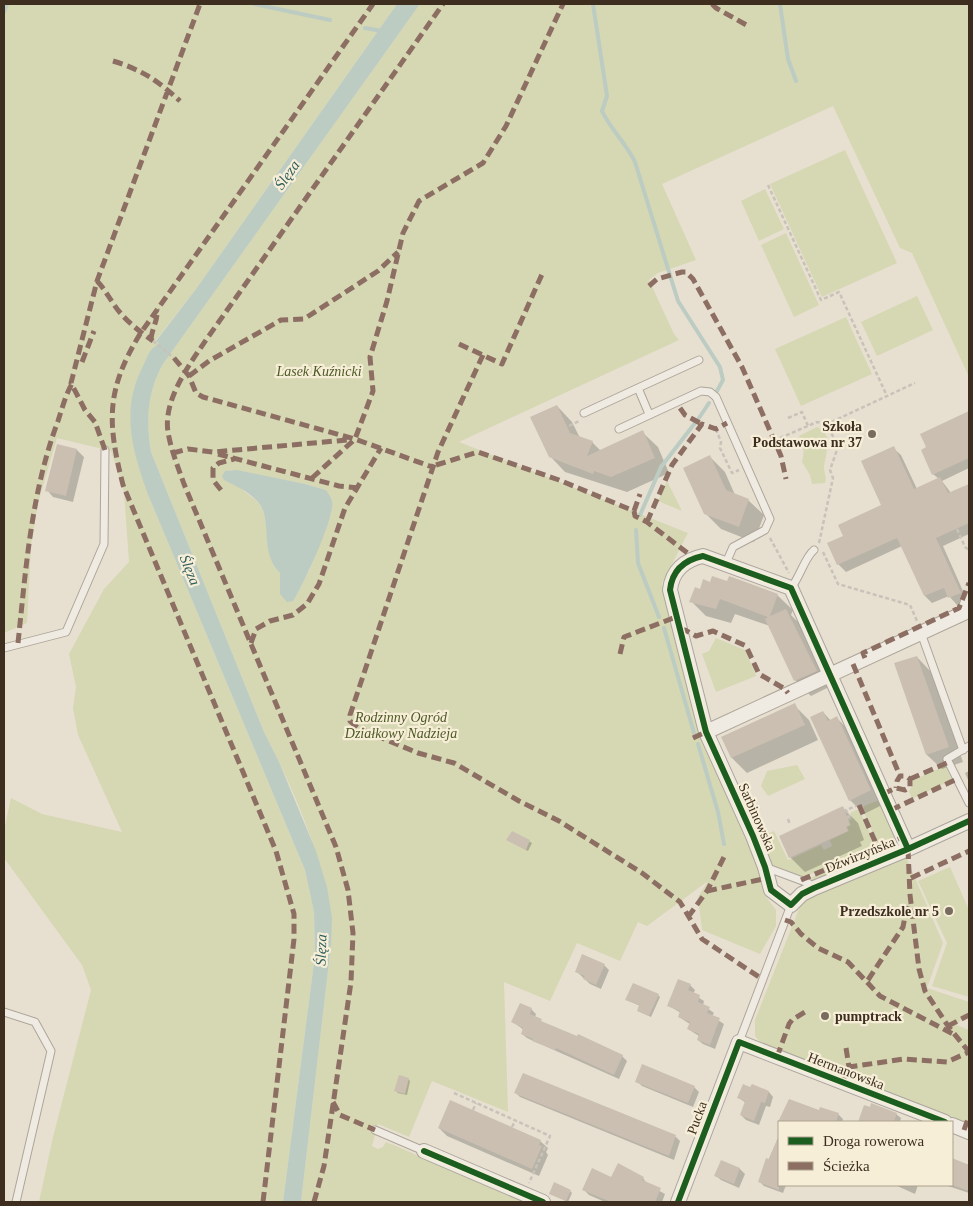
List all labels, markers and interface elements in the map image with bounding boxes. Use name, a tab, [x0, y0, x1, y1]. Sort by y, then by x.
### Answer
water label: Ślęza	[271, 157, 303, 193]
park label: Lasek Kuźnicki	[275, 364, 362, 379]
place label: Szkoła Podstawowa nr 37	[753, 419, 862, 450]
marker: Szkoła Podstawowa nr 37	[866, 428, 878, 440]
water label: Ślęza	[177, 552, 203, 588]
park label: Rodzinny Ogród Działkowy Nadzieja	[344, 710, 457, 741]
street label: Sarbinowska	[735, 781, 779, 854]
street label: Dźwirzyńska	[823, 834, 898, 876]
place label: Przedszkole nr 5	[840, 904, 939, 919]
marker: Przedszkole nr 5	[943, 905, 955, 917]
water label: Ślęza	[312, 934, 330, 966]
place label: pumptrack	[835, 1009, 902, 1024]
marker: pumptrack	[819, 1010, 831, 1022]
street label: Hermanowska	[806, 1050, 887, 1093]
street label: Pucka	[684, 1099, 710, 1137]
legend	[778, 1121, 953, 1186]
text: Droga rowerowa	[823, 1133, 925, 1149]
text: Ścieżka	[823, 1158, 870, 1174]

